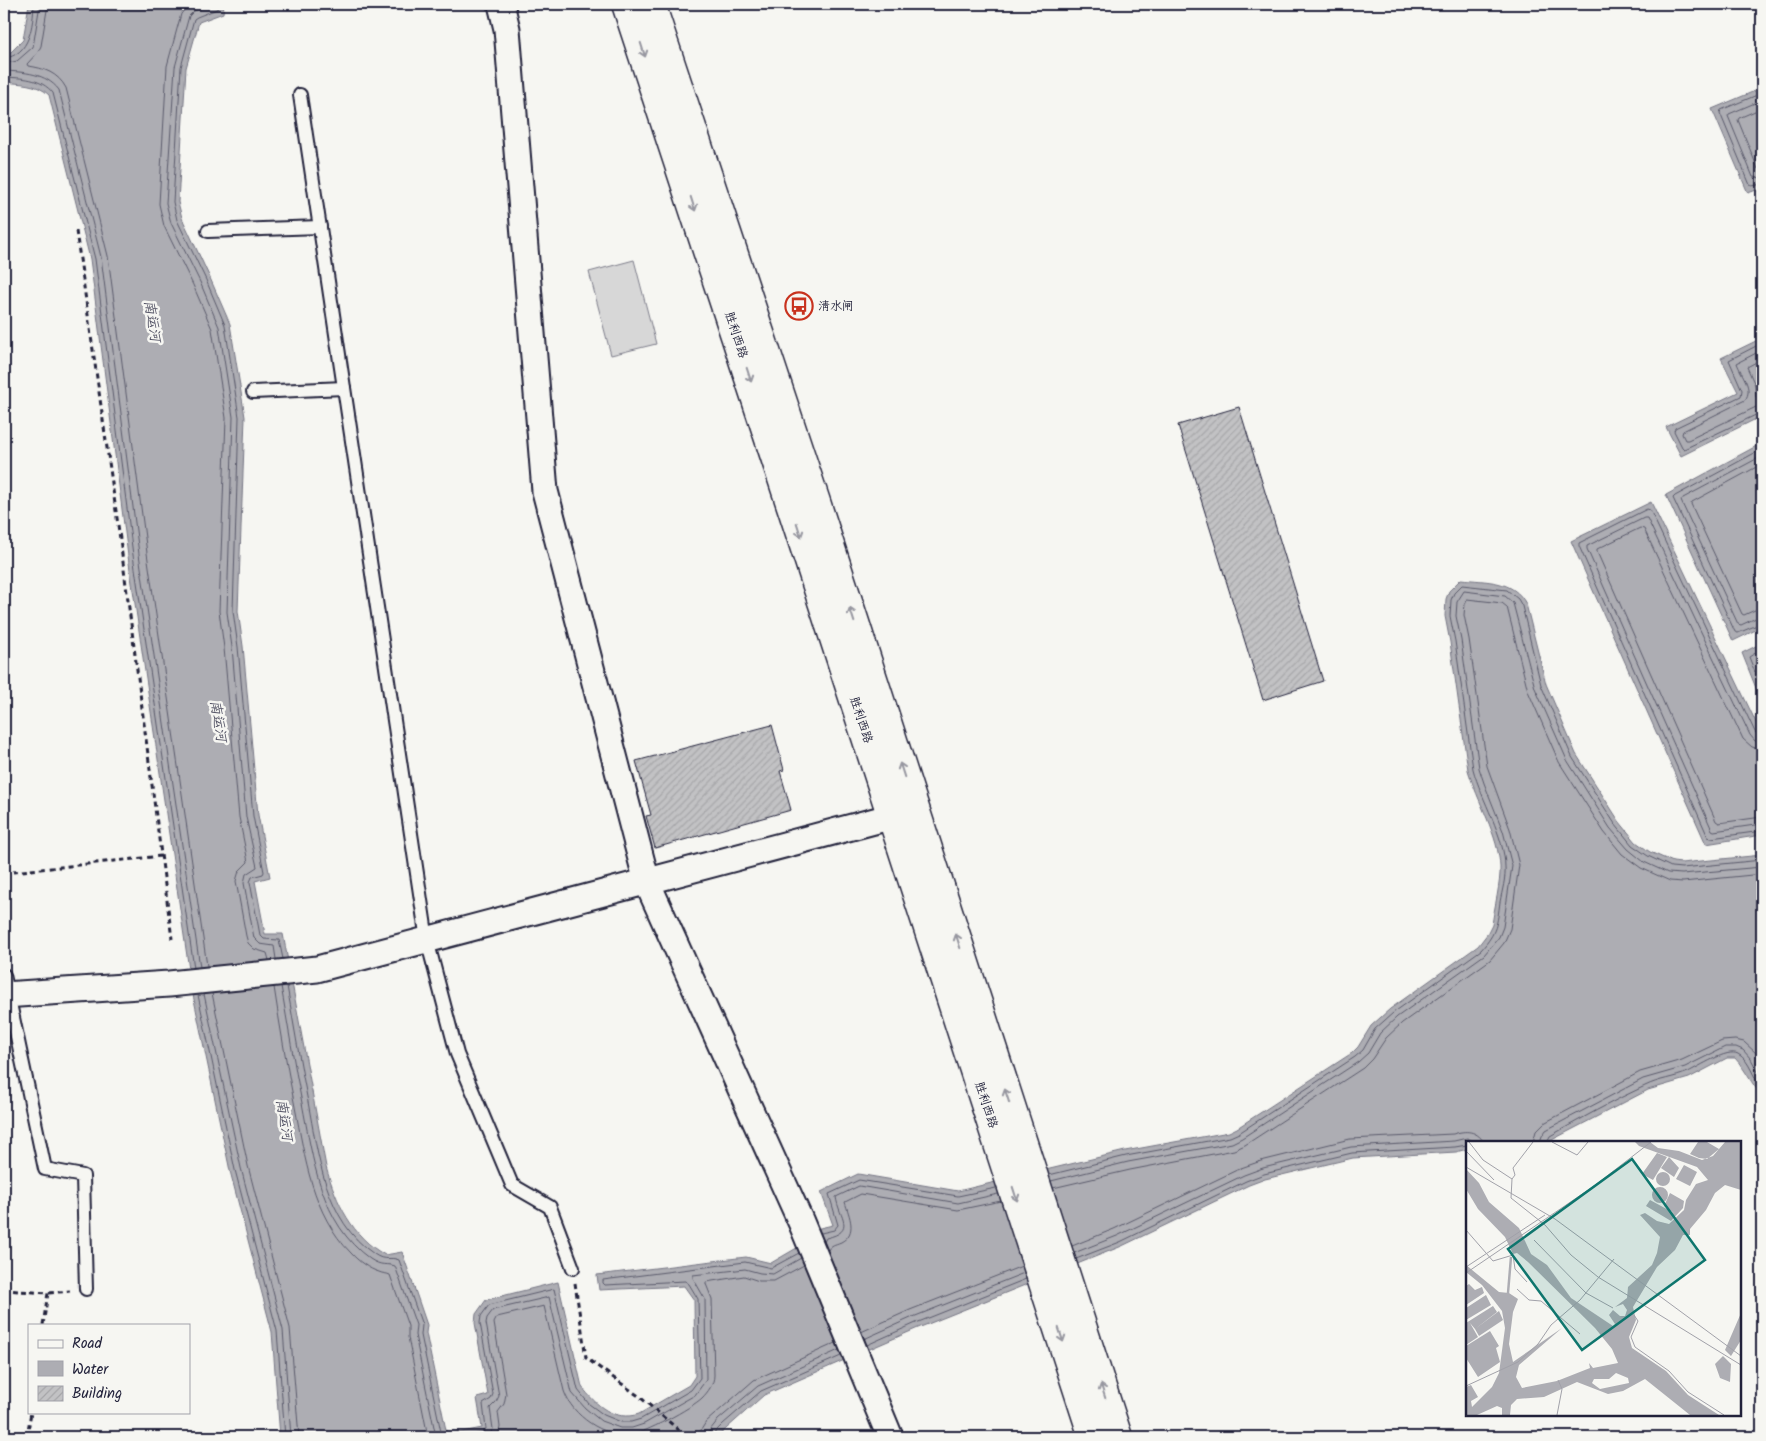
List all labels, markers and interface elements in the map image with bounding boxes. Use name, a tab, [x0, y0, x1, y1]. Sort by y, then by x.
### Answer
one-way arrow	[638, 41, 648, 57]
one-way arrow	[689, 196, 698, 212]
bus stop icon: 清水闸	[784, 291, 814, 321]
place label: 清水闸	[818, 297, 854, 316]
water label: 南运河	[138, 299, 166, 345]
street label: 胜利西路	[719, 308, 752, 361]
one-way arrow	[745, 367, 754, 383]
one-way arrow	[795, 522, 805, 538]
one-way arrow	[847, 608, 857, 624]
street label: 胜利西路	[844, 693, 877, 746]
water label: 南运河	[204, 699, 232, 745]
one-way arrow	[897, 762, 907, 778]
one-way arrow	[952, 934, 962, 950]
street label: 胜利西路	[969, 1078, 1002, 1131]
one-way arrow	[1002, 1088, 1012, 1104]
water label: 南运河	[270, 1098, 298, 1144]
inset map	[1466, 1141, 1741, 1416]
one-way arrow	[1011, 1186, 1020, 1202]
legend	[28, 1324, 190, 1414]
one-way arrow	[1056, 1326, 1066, 1342]
text: Road	[72, 1332, 103, 1356]
text: Water	[72, 1358, 109, 1382]
text: Building	[72, 1382, 122, 1406]
one-way arrow	[1098, 1384, 1107, 1399]

